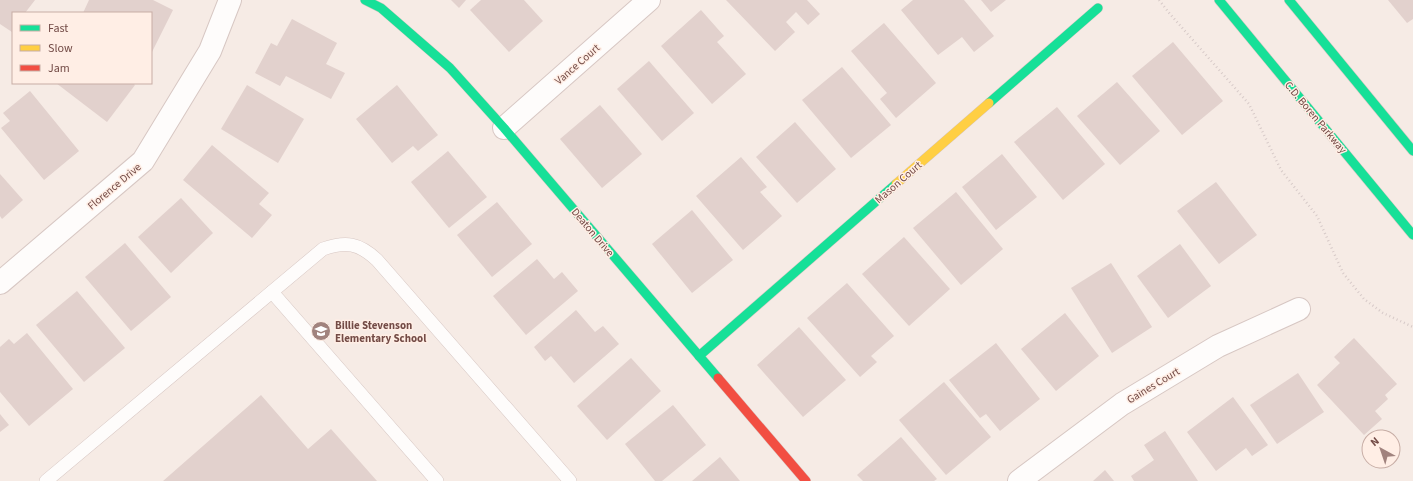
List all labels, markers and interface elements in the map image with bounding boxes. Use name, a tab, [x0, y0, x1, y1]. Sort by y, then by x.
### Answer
legend	[12, 12, 152, 84]
text: Fast	[48, 20, 68, 37]
text: Slow	[48, 40, 73, 57]
street label: Vance Court	[552, 40, 603, 88]
text: Jam	[48, 60, 70, 77]
street label: C.D. Boren Parkway	[1281, 78, 1350, 156]
street label: Mason Court	[871, 157, 925, 207]
street label: Florence Drive	[84, 159, 145, 213]
street label: Deaton Drive	[568, 205, 618, 260]
place label: Billie Stevenson Elementary School	[335, 318, 427, 346]
school or university icon: Billie Stevenson Elementary School	[310, 320, 332, 342]
street label: Gaines Court	[1124, 364, 1183, 407]
north arrow	[1361, 429, 1401, 469]
text: N	[1367, 434, 1383, 450]

